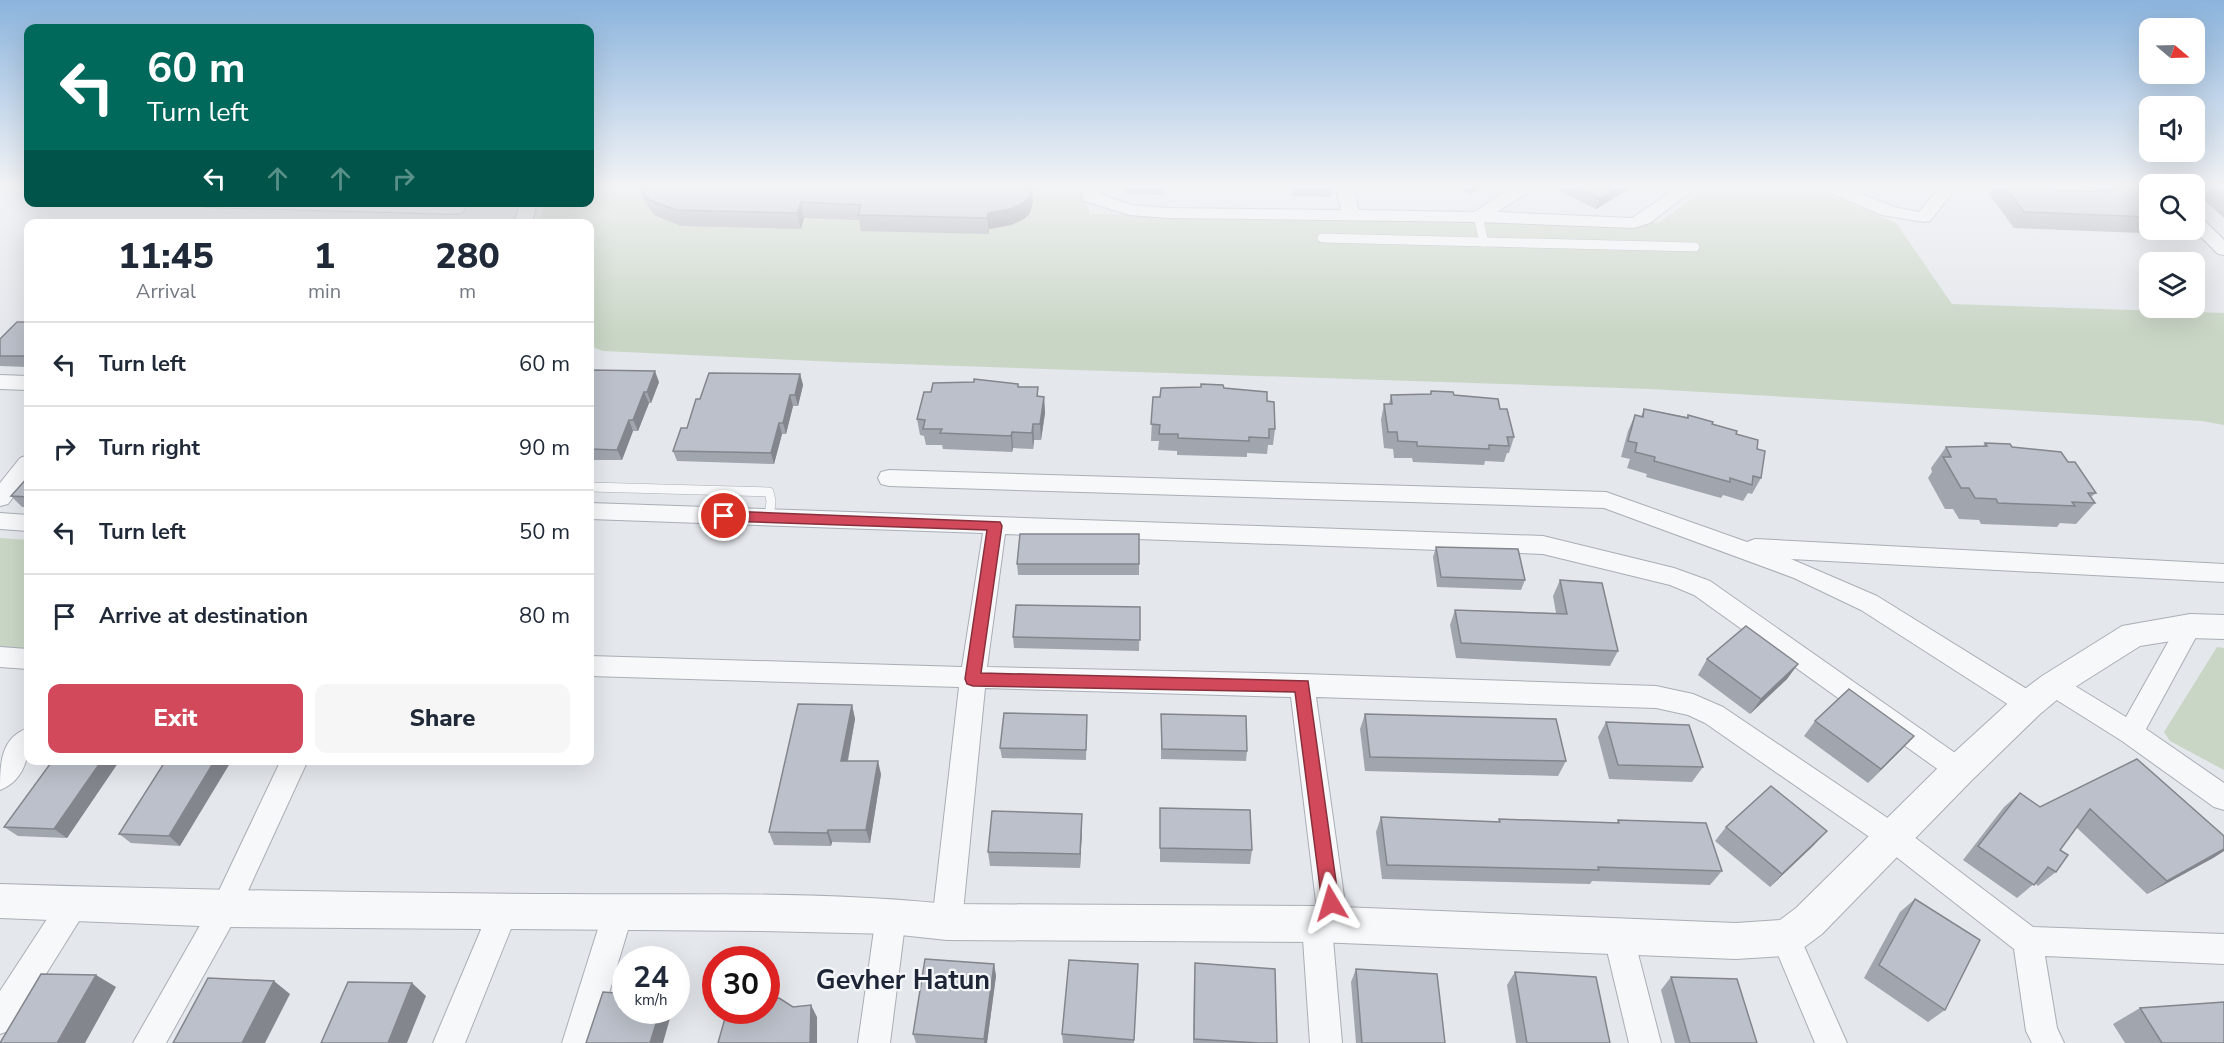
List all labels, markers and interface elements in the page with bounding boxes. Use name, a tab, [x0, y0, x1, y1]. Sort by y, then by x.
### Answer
north arrow	[2139, 18, 2205, 84]
map controls	[2139, 18, 2205, 318]
text: 60 m	[147, 40, 246, 97]
icon: left	[48, 48, 126, 126]
text: Turn left	[147, 94, 248, 131]
button: sound	[2139, 96, 2205, 162]
icon: left	[198, 162, 231, 195]
icon: ahead	[261, 162, 294, 195]
icon: ahead	[324, 162, 357, 195]
icon: right	[387, 162, 420, 195]
button: search	[2139, 174, 2205, 240]
text: 11:45	[118, 232, 214, 281]
text: 1	[314, 232, 335, 281]
text: 280	[435, 232, 500, 281]
button: layers	[2139, 252, 2205, 318]
text: Arrival	[136, 278, 196, 305]
text: min	[308, 278, 341, 305]
text: m	[459, 278, 476, 305]
icon: left	[48, 348, 81, 381]
text: Turn left	[99, 349, 186, 379]
text: 60 m	[519, 349, 570, 379]
icon: right	[48, 432, 81, 465]
text: Turn right	[99, 433, 200, 463]
text: 90 m	[519, 433, 570, 463]
pin	[698, 490, 749, 541]
icon: arrive	[707, 499, 740, 532]
icon: left	[48, 516, 81, 549]
text: Turn left	[99, 517, 186, 547]
text: 50 m	[519, 517, 570, 547]
icon: arrive	[48, 600, 81, 633]
text: Arrive at destination	[99, 601, 308, 631]
text: 80 m	[519, 601, 570, 631]
button: Exit	[48, 684, 303, 753]
button: Share	[315, 684, 570, 753]
position arrow	[1299, 871, 1363, 935]
speed limit sign: 30	[702, 946, 780, 1024]
text: 24	[633, 957, 669, 998]
district label: Gevher Hatun	[816, 962, 990, 999]
text: km/h	[634, 990, 668, 1010]

